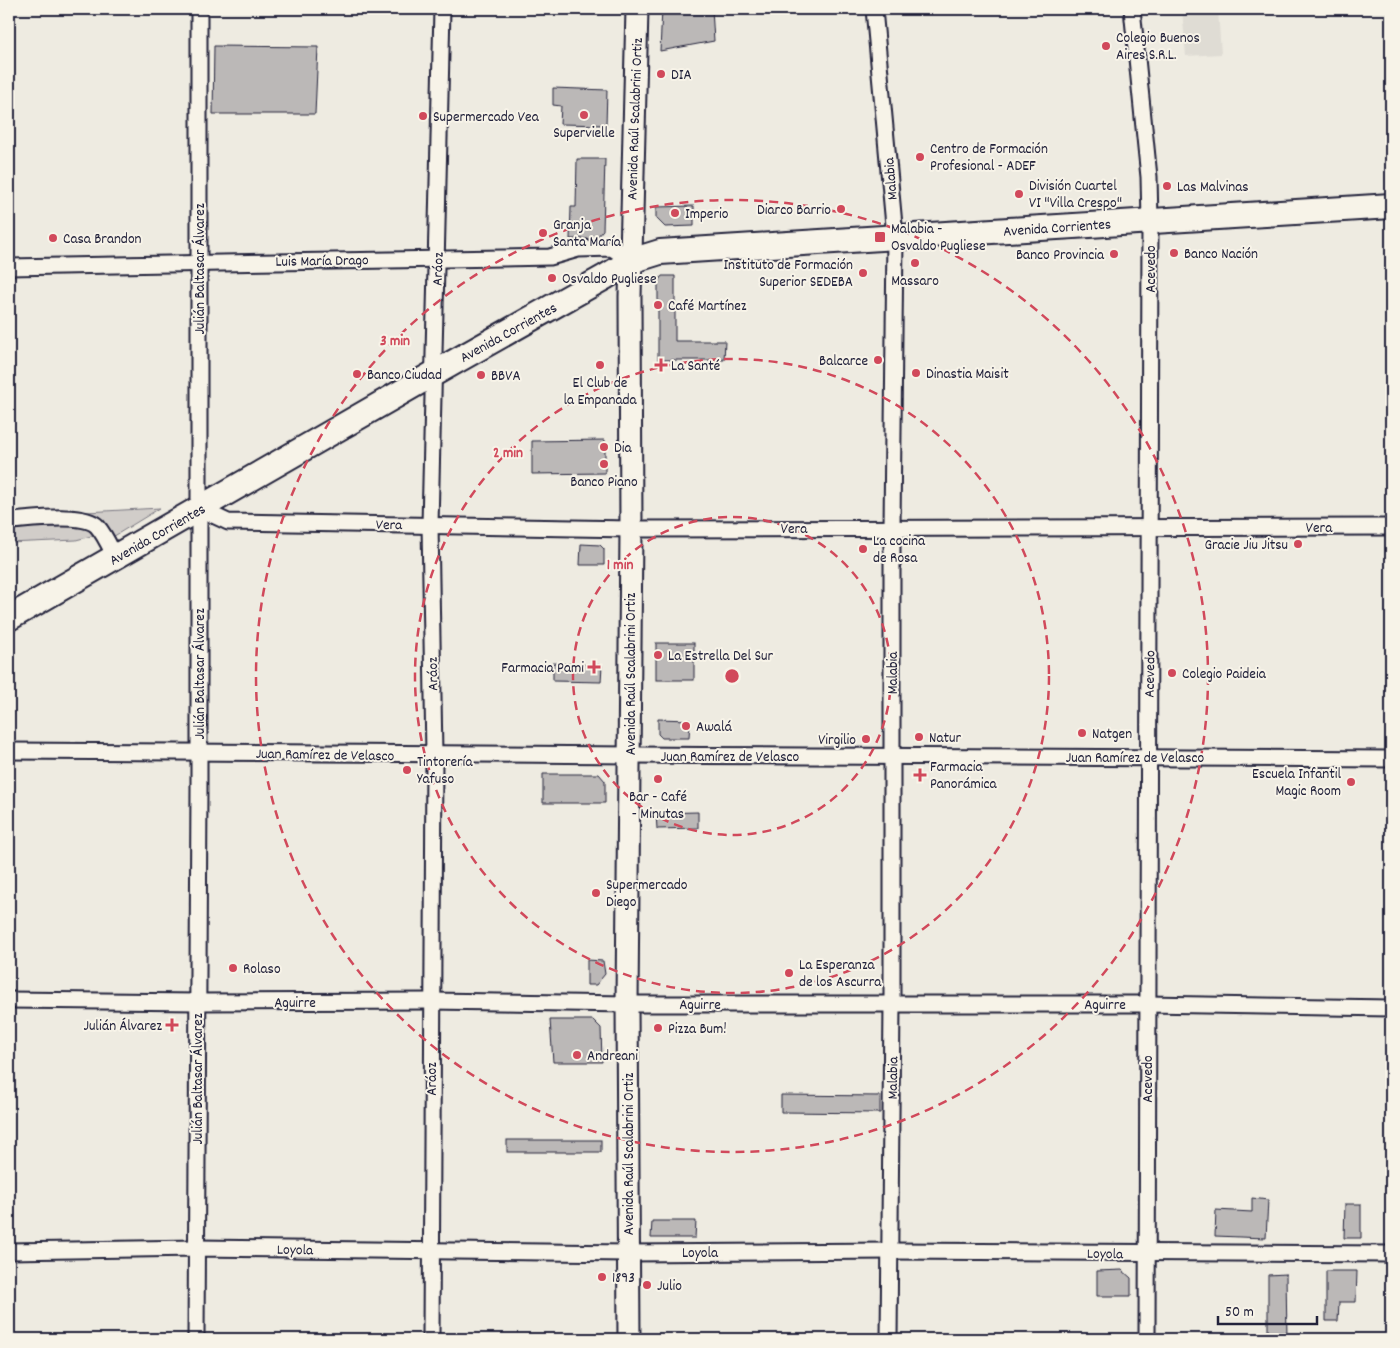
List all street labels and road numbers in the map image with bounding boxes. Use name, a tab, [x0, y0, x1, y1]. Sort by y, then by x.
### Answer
street label: Avenida Raúl Scalabrini Ortiz	[622, 37, 650, 201]
street label: Malabia	[879, 156, 905, 201]
street label: Julián Baltasar Álvarez	[190, 203, 212, 335]
street label: Avenida Corrientes	[1002, 214, 1112, 244]
street label: Acevedo	[1141, 245, 1163, 293]
street label: Luis María Drago	[275, 250, 369, 274]
street label: Aráoz	[427, 252, 451, 286]
street label: Avenida Corrientes	[456, 298, 562, 370]
street label: Avenida Corrientes	[106, 499, 210, 572]
street label: Vera	[376, 515, 403, 537]
street label: Vera	[1306, 518, 1333, 540]
street label: Vera	[781, 519, 808, 541]
street label: Avenida Raúl Scalabrini Ortiz	[621, 593, 643, 755]
street label: Julián Baltasar Álvarez	[190, 608, 212, 740]
street label: Acevedo	[1140, 650, 1162, 698]
street label: Malabia	[883, 651, 905, 694]
street label: Aráoz	[423, 657, 445, 691]
street label: Juan Ramírez de Velasco	[256, 744, 395, 768]
street label: Juan Ramírez de Velasco	[661, 747, 800, 769]
street label: Juan Ramírez de Velasco	[1066, 748, 1205, 770]
street label: Aguirre	[274, 993, 316, 1015]
street label: Aguirre	[679, 995, 721, 1017]
street label: Aguirre	[1084, 995, 1126, 1017]
street label: Julián Baltasar Álvarez	[188, 1013, 210, 1145]
street label: Acevedo	[1138, 1055, 1160, 1103]
street label: Malabia	[883, 1056, 905, 1100]
street label: Aráoz	[422, 1062, 444, 1096]
street label: Avenida Raúl Scalabrini Ortiz	[619, 1073, 641, 1235]
street label: Loyola	[277, 1240, 314, 1262]
street label: Loyola	[682, 1243, 719, 1265]
street label: Loyola	[1087, 1244, 1124, 1266]

